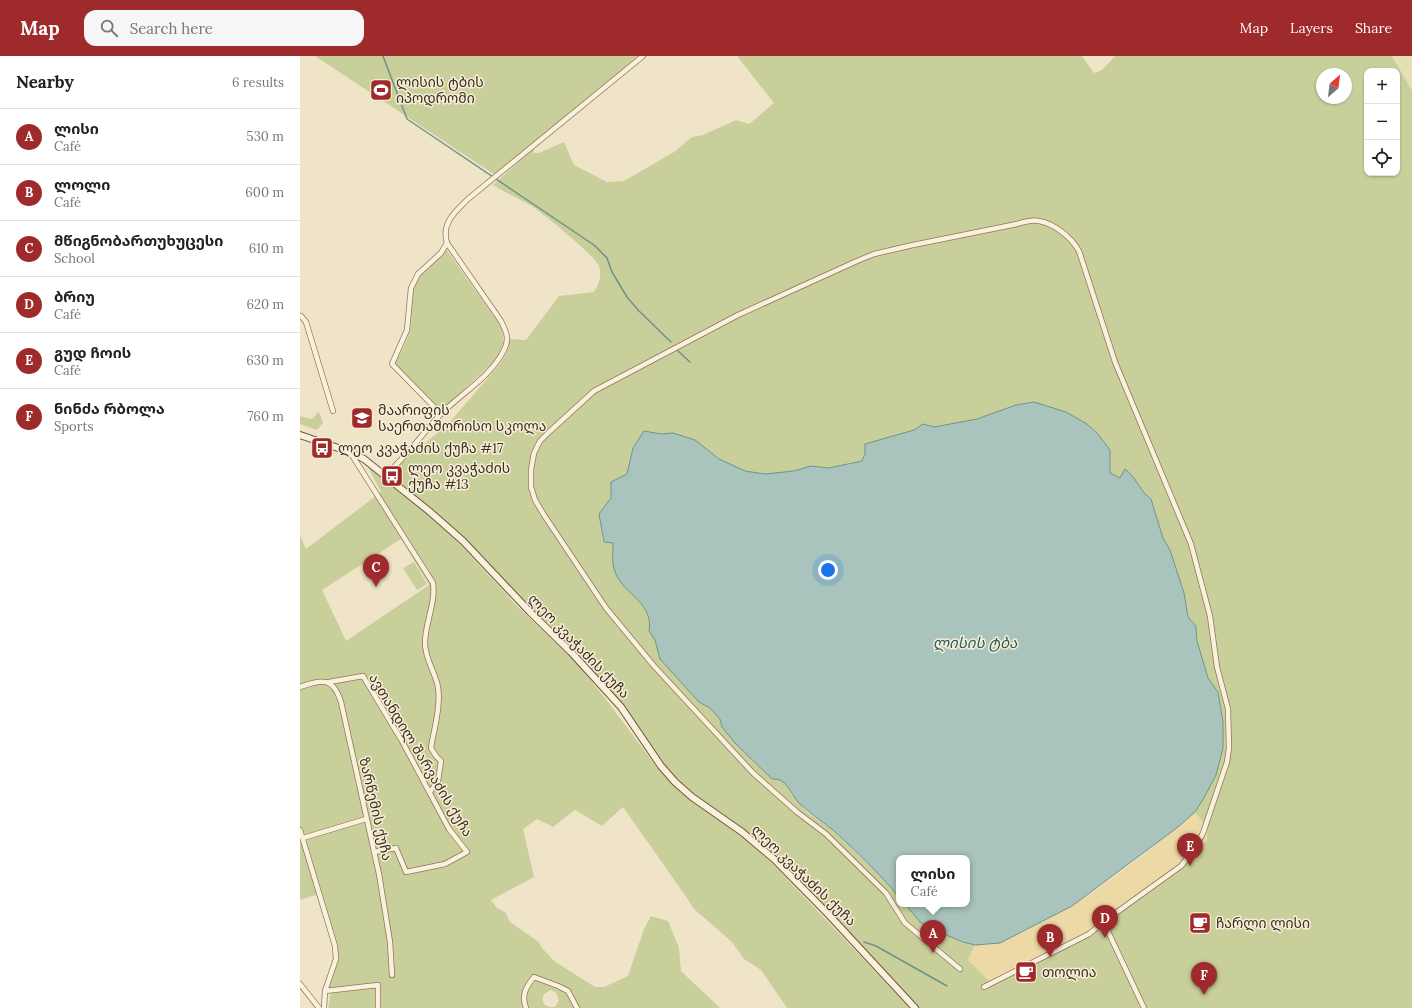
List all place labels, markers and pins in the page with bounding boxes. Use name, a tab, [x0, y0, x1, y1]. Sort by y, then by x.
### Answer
place label: ლისის ტბის იპოდრომი	[396, 73, 484, 107]
sports icon: ლისის ტბის იპოდრომი	[368, 77, 394, 103]
place label: მაარიფის საერთაშორისო სკოლა	[378, 401, 546, 435]
school or university icon: მაარიფის საერთაშორისო სკოლა	[349, 405, 375, 431]
bus stop icon: ლეო კვაჭაძის ქუჩა #17	[309, 435, 335, 461]
place label: ლეო კვაჭაძის ქუჩა #17	[338, 439, 504, 457]
place label: ლეო კვაჭაძის ქუჩა #13	[408, 459, 510, 493]
bus stop icon: ლეო კვაჭაძის ქუჩა #13	[379, 463, 405, 489]
pin: C	[363, 554, 389, 587]
pin: E	[1177, 833, 1203, 866]
pin: D	[1092, 905, 1118, 938]
cafe icon: ჩარლი ლისი	[1187, 910, 1213, 936]
place label: ჩარლი ლისი	[1216, 914, 1310, 932]
pin: A	[920, 920, 946, 953]
pin: B	[1037, 924, 1063, 957]
cafe icon: თოლია	[1013, 959, 1039, 985]
pin: F	[1191, 962, 1217, 995]
place label: თოლია	[1042, 963, 1097, 981]

